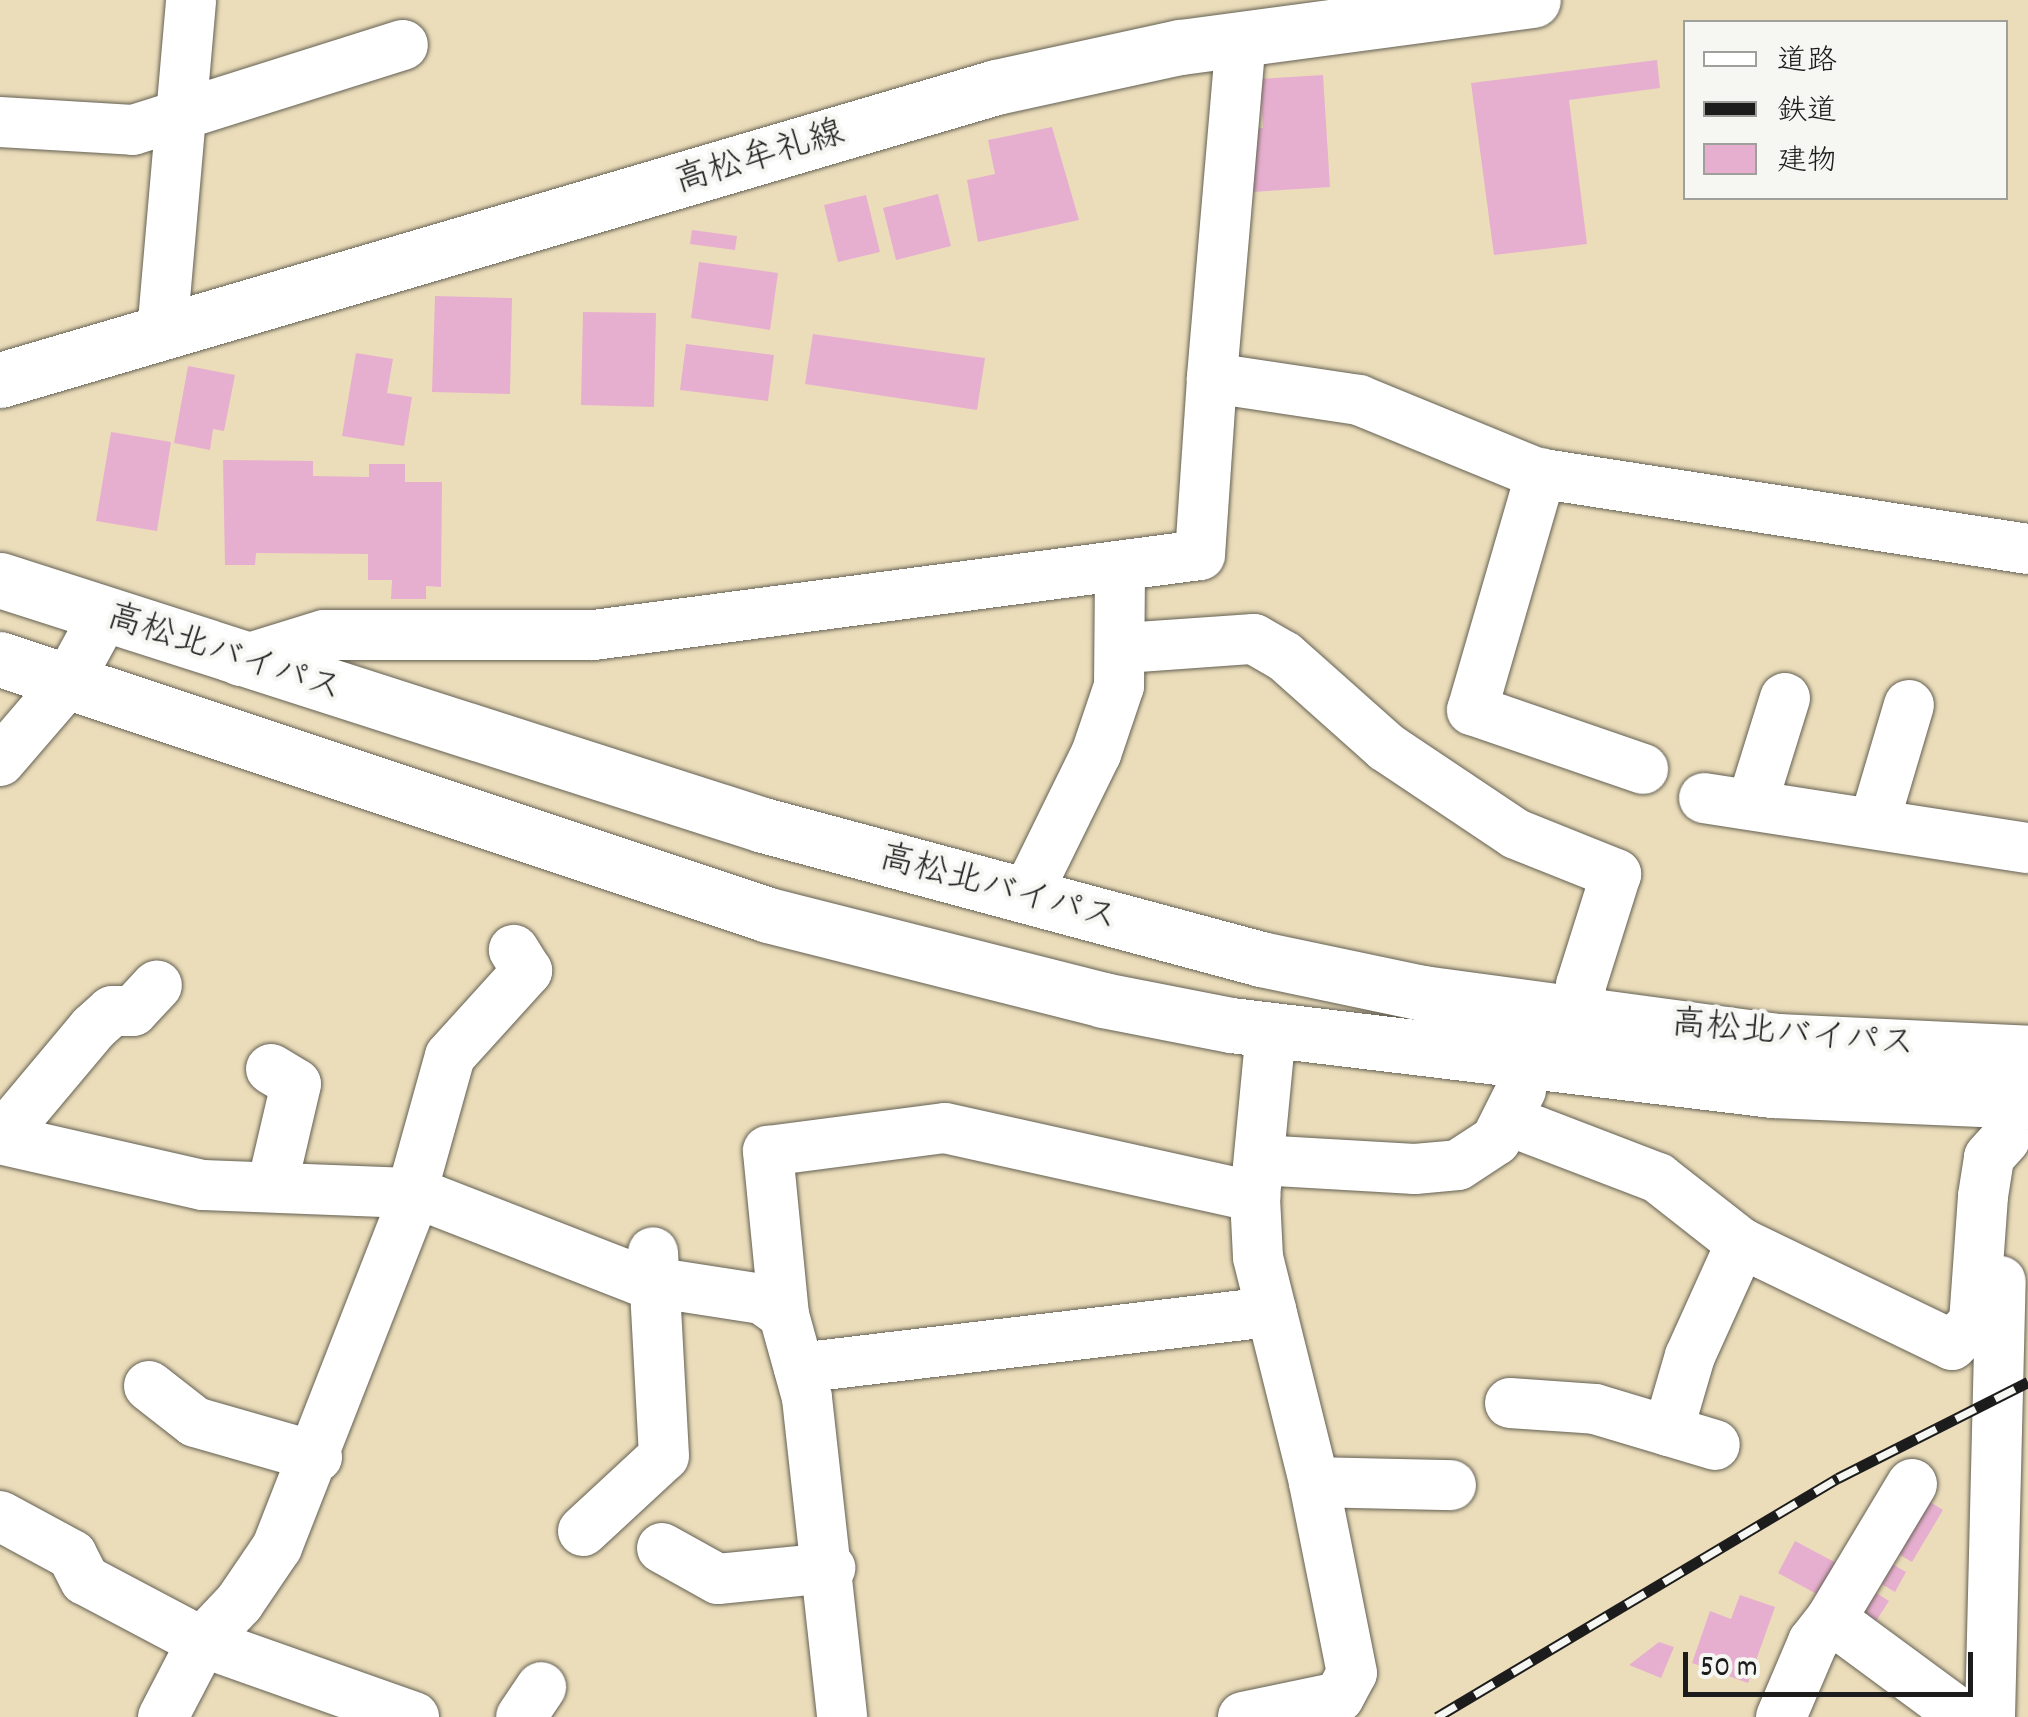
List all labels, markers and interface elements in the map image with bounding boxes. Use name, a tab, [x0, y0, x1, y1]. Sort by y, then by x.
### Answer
legend	[1683, 20, 2008, 200]
text: 道路	[1777, 42, 1837, 85]
text: 鉄道	[1777, 92, 1837, 135]
street label: 高松牟礼線	[670, 113, 850, 205]
text: 建物	[1777, 142, 1837, 185]
street label: 高松北バイパス	[101, 597, 347, 713]
street label: 高松北バイパス	[874, 838, 1122, 942]
street label: 高松北バイパス	[1669, 1004, 1917, 1068]
scale bar	[1688, 1632, 1978, 1694]
text: 50 m	[1700, 1648, 1758, 1691]

